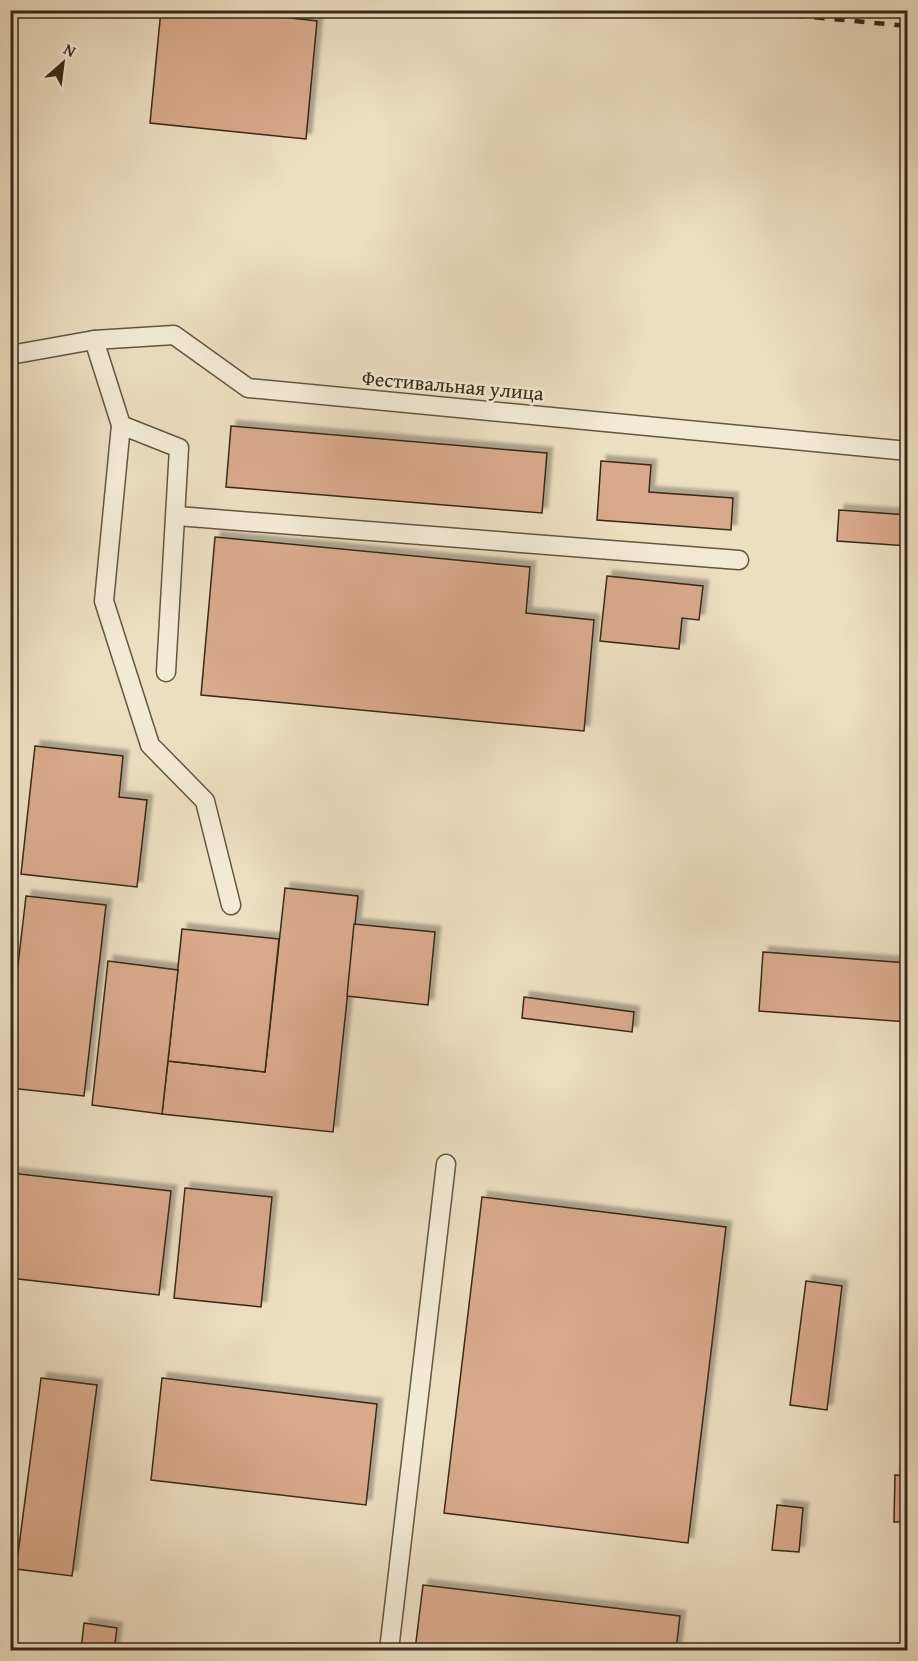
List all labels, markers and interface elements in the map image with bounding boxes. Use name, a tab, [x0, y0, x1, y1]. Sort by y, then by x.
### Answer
north arrow	[33, 33, 93, 93]
text: N	[60, 37, 81, 63]
street label: Фестивальная улица	[361, 363, 545, 407]

